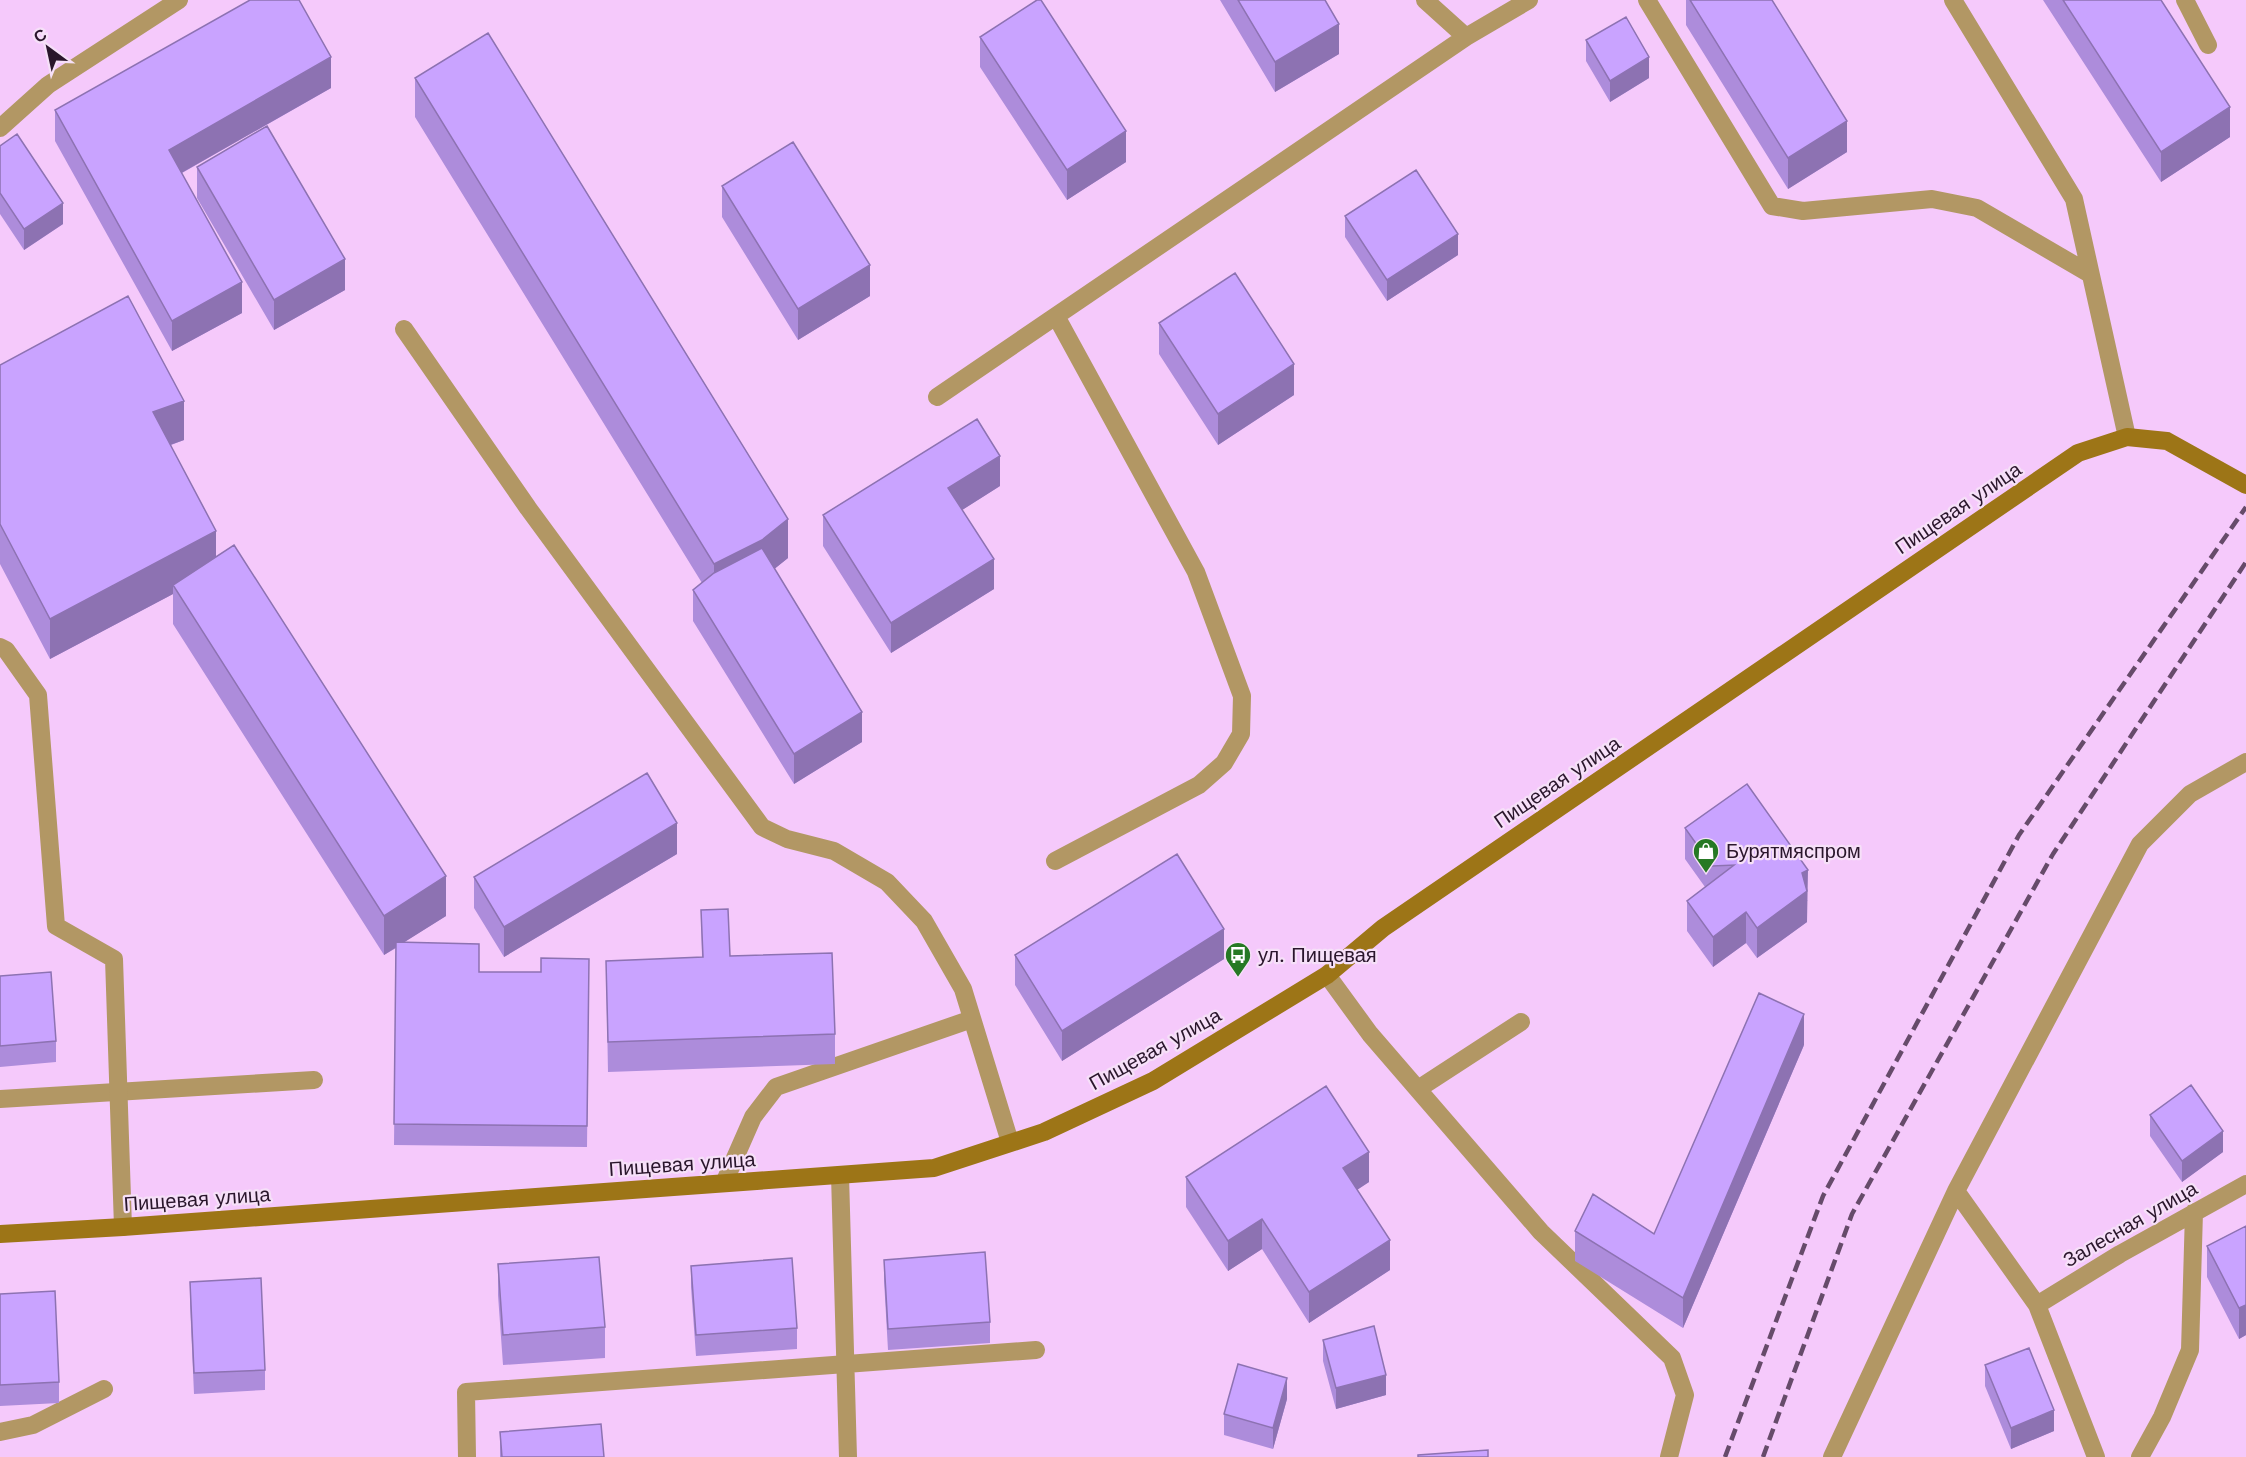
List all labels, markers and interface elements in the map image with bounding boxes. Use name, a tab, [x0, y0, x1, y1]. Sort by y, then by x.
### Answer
north arrow	[18, 18, 78, 78]
text: С	[30, 24, 50, 47]
street label: Пищевая улица	[1890, 456, 2026, 559]
street label: Пищевая улица	[1489, 730, 1625, 833]
shop icon: Бурятмяспром	[1691, 836, 1721, 874]
place label: Бурятмяспром	[1726, 839, 1861, 863]
bus stop icon: ул. Пищевая	[1223, 940, 1253, 978]
place label: ул. Пищевая	[1258, 943, 1377, 967]
street label: Пищевая улица	[1085, 1002, 1226, 1095]
street label: Пищевая улица	[608, 1147, 757, 1181]
street label: Залесная улица	[2059, 1175, 2202, 1272]
street label: Пищевая улица	[123, 1182, 272, 1216]

